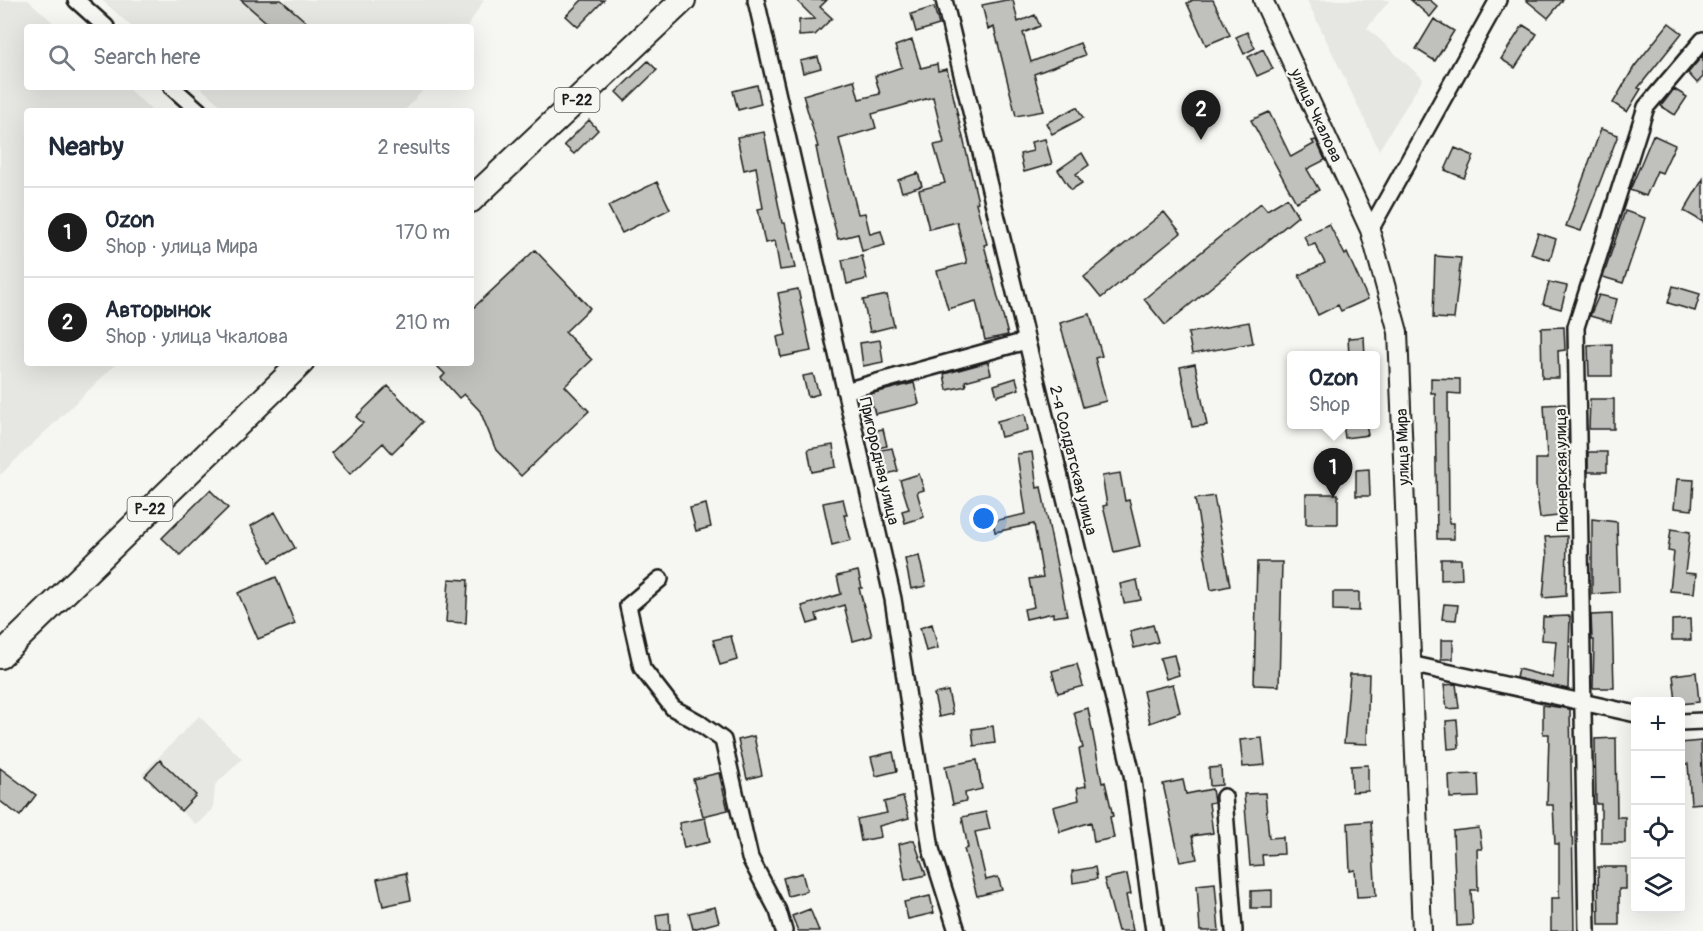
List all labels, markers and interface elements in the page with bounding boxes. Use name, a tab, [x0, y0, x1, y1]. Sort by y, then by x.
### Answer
search box	[24, 24, 474, 90]
icon: search	[45, 41, 78, 74]
text: Search here	[93, 43, 200, 71]
street label: улица Чкалова	[1285, 65, 1346, 165]
road number: Р-22	[554, 88, 600, 112]
pin: 2	[1182, 90, 1220, 140]
text: Nearby	[48, 131, 124, 163]
text: 2 results	[378, 135, 450, 160]
text: Ozon	[105, 206, 154, 234]
text: 1	[64, 220, 71, 245]
text: 170 m	[396, 220, 450, 245]
text: Shop · улица Мира	[105, 234, 258, 259]
text: Авторынок	[105, 296, 212, 324]
text: 2	[62, 310, 73, 335]
text: 210 m	[395, 310, 450, 335]
text: Shop · улица Чкалова	[105, 324, 288, 349]
popup	[1287, 351, 1380, 429]
text: Ozon	[1309, 364, 1358, 392]
street label: 2-я Солдатская улица	[1045, 383, 1101, 537]
text: Shop	[1309, 392, 1350, 417]
street label: Пригородная улица	[855, 395, 903, 527]
street label: улица Мира	[1392, 408, 1414, 487]
street label: Пионерская улица	[1551, 408, 1573, 532]
pin: 1	[1314, 448, 1352, 498]
road number: Р-22	[128, 497, 172, 521]
your location	[969, 504, 998, 533]
map controls	[1631, 697, 1685, 913]
button: +	[1631, 697, 1685, 751]
button: −	[1631, 751, 1685, 805]
button: locate	[1631, 805, 1685, 859]
button: layers	[1631, 859, 1685, 913]

